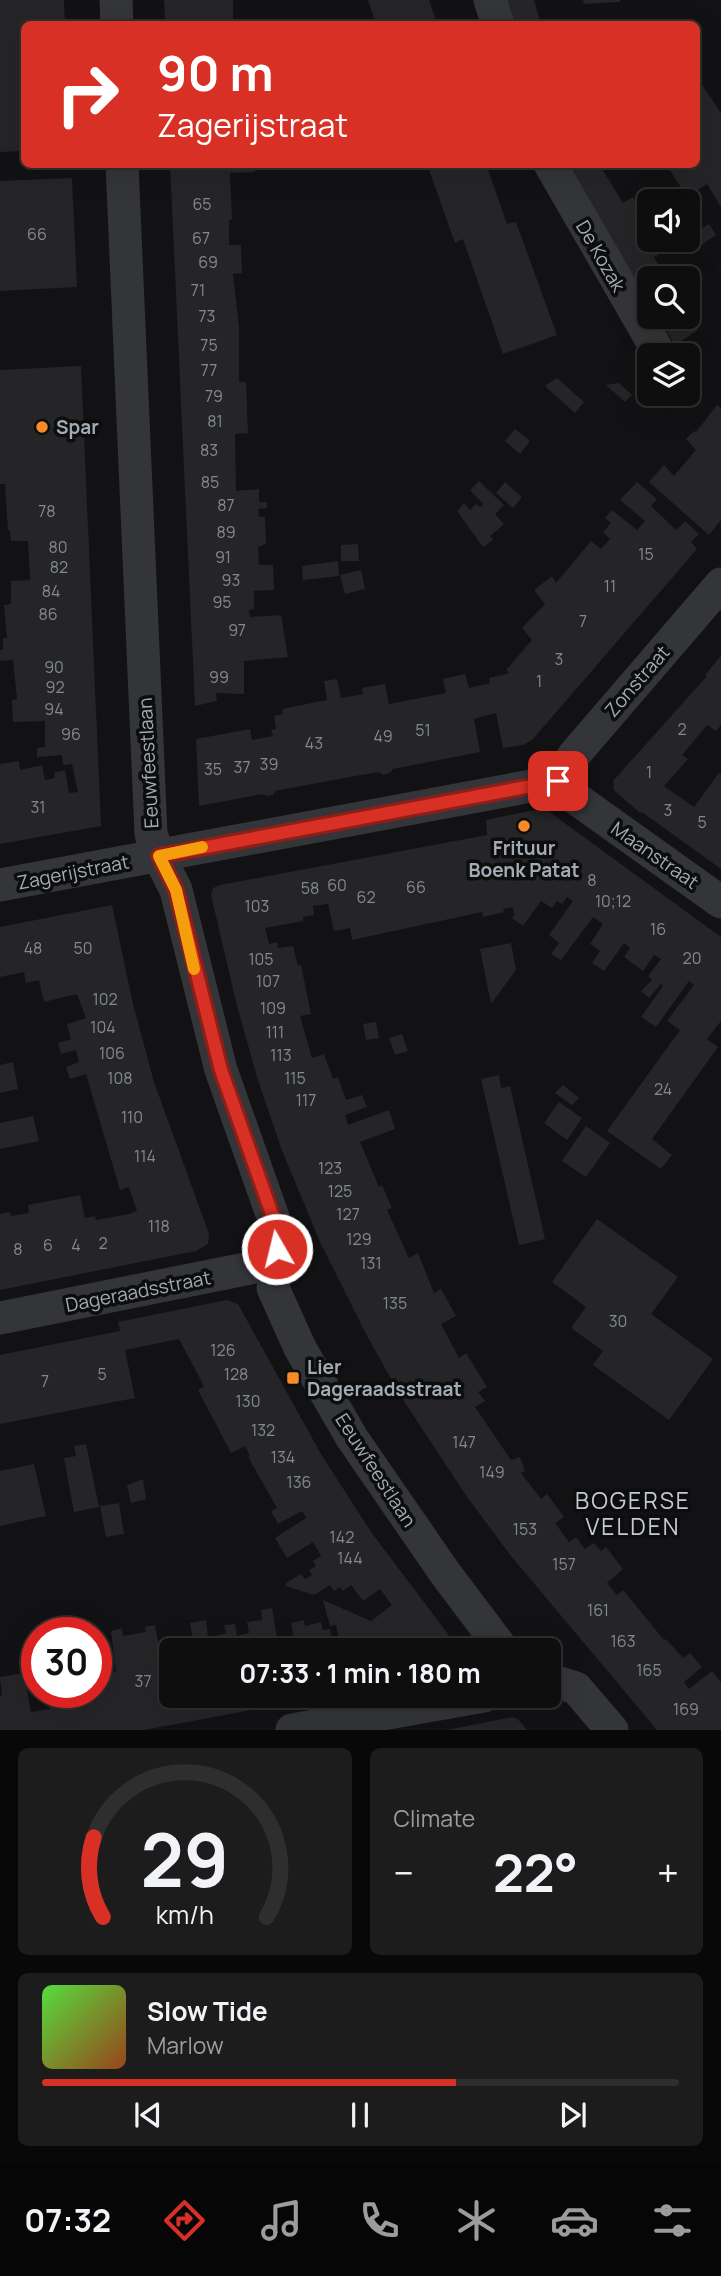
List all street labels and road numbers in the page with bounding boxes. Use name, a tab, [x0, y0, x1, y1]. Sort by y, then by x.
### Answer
street label: De Kozak	[570, 216, 632, 297]
street label: Zonstraat	[599, 640, 675, 722]
street label: Eeuwfeestlaan	[132, 697, 164, 829]
street label: Maanstraat	[606, 815, 704, 895]
street label: Zagerijstraat	[15, 848, 131, 896]
street label: Dageraadsstraat	[63, 1264, 213, 1318]
street label: Eeuwfeestlaan	[329, 1408, 423, 1532]

